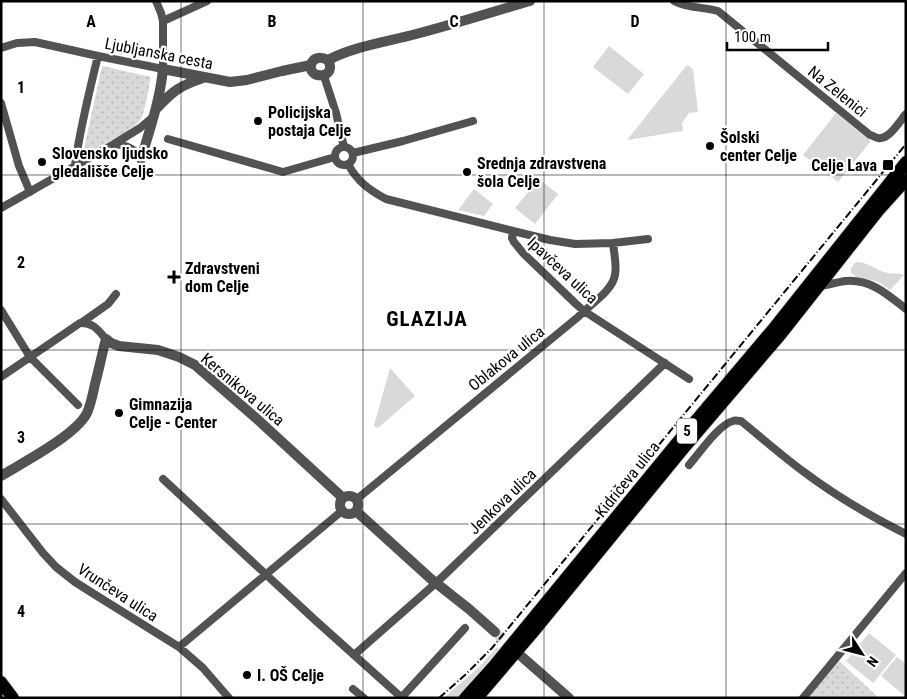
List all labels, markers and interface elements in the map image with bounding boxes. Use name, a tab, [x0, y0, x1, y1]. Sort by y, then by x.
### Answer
text: A	[86, 12, 96, 31]
text: B	[268, 12, 277, 31]
text: C	[449, 12, 459, 31]
text: D	[630, 12, 640, 31]
scale bar	[727, 20, 828, 52]
text: 100 m	[734, 28, 771, 46]
street label: Ljubljanska cesta	[103, 34, 215, 73]
street label: Na Zelenici	[804, 62, 871, 121]
text: 1	[17, 78, 25, 97]
place label: Policijska postaja Celje	[268, 103, 351, 140]
marker: Policijska postaja Celje	[252, 115, 264, 127]
place label: Šolski center Celje	[720, 128, 797, 165]
marker: Šolski center Celje	[704, 140, 716, 152]
place label: Slovensko ljudsko gledališče Celje	[52, 144, 168, 181]
place label: Srednja zdravstvena šola Celje	[477, 154, 607, 191]
marker: Slovensko ljudsko gledališče Celje	[36, 156, 48, 168]
place label: Celje Lava	[811, 156, 877, 175]
marker: Celje Lava	[881, 158, 895, 172]
marker: Srednja zdravstvena šola Celje	[461, 166, 473, 178]
street label: Ipavčeva ulica	[524, 233, 602, 308]
text: 2	[17, 253, 25, 272]
place label: Zdravstveni dom Celje	[185, 259, 260, 296]
marker: Zdravstveni dom Celje	[167, 270, 181, 284]
district label: GLAZIJA	[386, 307, 468, 331]
street label: Oblakova ulica	[465, 322, 548, 395]
street label: Kersnikova ulica	[197, 349, 288, 430]
place label: Gimnazija Celje - Center	[129, 395, 217, 432]
marker: Gimnazija Celje - Center	[113, 407, 125, 419]
road number: 5	[677, 418, 697, 444]
text: 3	[17, 428, 25, 447]
street label: Kidričeva ulica	[591, 438, 664, 521]
street label: Jenkova ulica	[465, 465, 540, 538]
street label: Vrunčeva ulica	[74, 559, 162, 625]
text: 4	[17, 602, 25, 621]
north arrow	[837, 629, 887, 679]
text: N	[864, 653, 882, 670]
place label: I. OŠ Celje	[257, 666, 324, 685]
marker: I. OŠ Celje	[241, 669, 253, 681]

